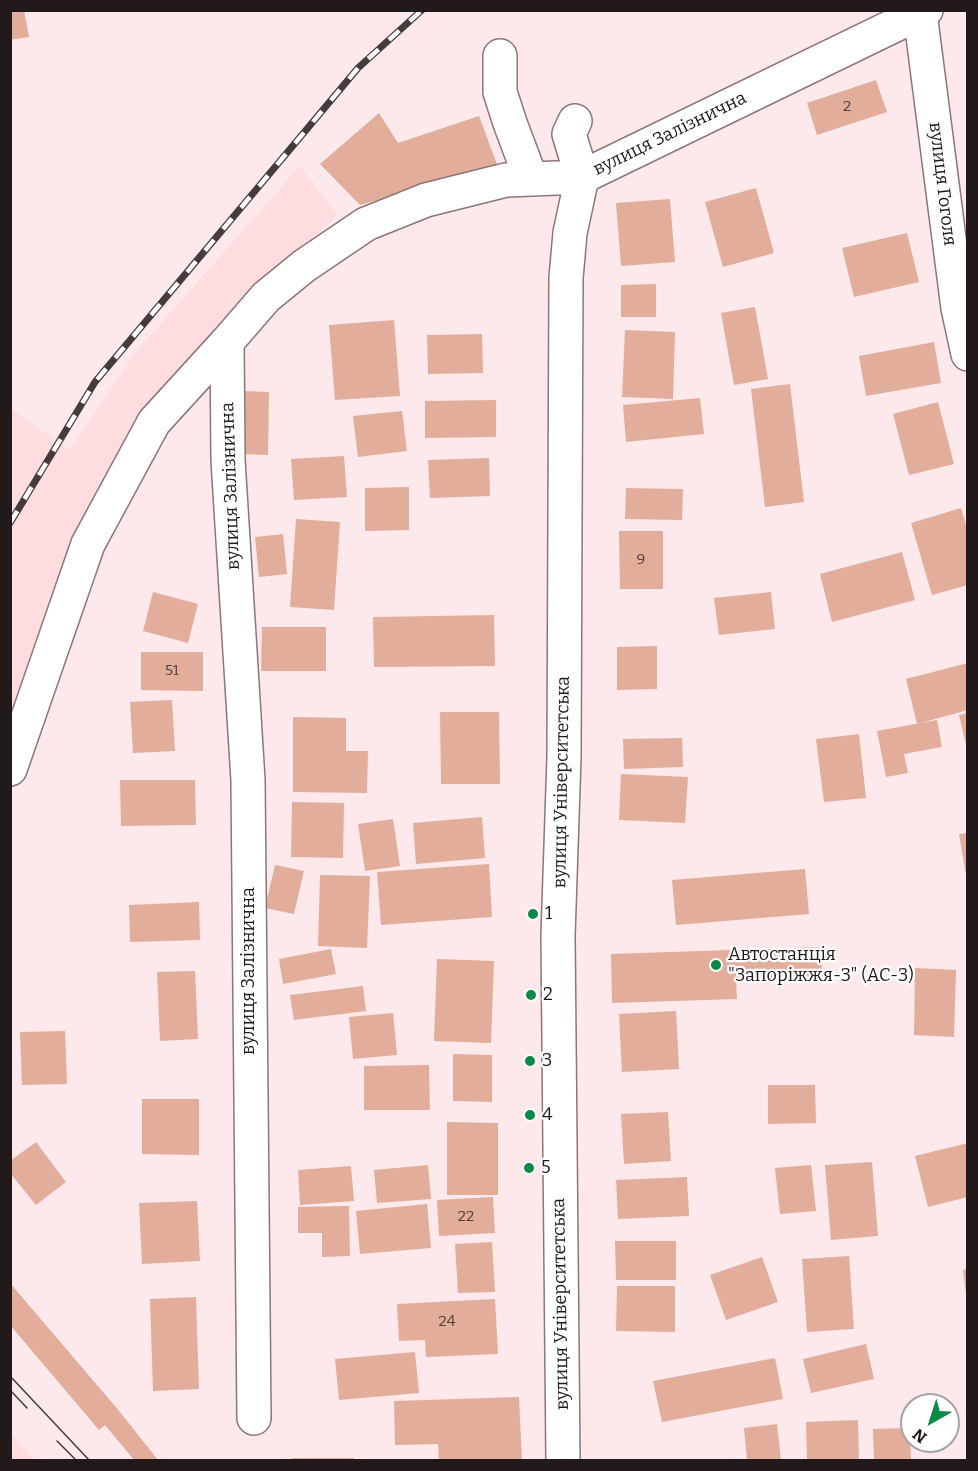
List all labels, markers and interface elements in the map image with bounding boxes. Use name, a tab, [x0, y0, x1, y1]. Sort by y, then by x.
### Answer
street label: вулиця Залізнична	[590, 87, 750, 181]
house number: 2	[843, 98, 851, 116]
street label: вулиця Гоголя	[924, 121, 960, 247]
street label: вулиця Залізнична	[217, 402, 245, 570]
house number: 9	[637, 551, 645, 569]
house number: 51	[165, 662, 179, 680]
street label: вулиця Університетська	[549, 676, 575, 888]
street label: вулиця Залізнична	[238, 887, 260, 1055]
place label: 1	[545, 903, 552, 925]
marker: 1	[526, 907, 540, 921]
place label: Автостанція "Запоріжжя-3" (АС-3)	[728, 944, 914, 986]
marker: Автостанція "Запоріжжя-3" (АС-3)	[709, 958, 723, 972]
place label: 2	[543, 984, 553, 1006]
marker: 2	[524, 988, 538, 1002]
place label: 3	[542, 1050, 552, 1072]
marker: 3	[523, 1054, 537, 1068]
place label: 4	[542, 1104, 553, 1126]
marker: 4	[523, 1108, 537, 1122]
place label: 5	[541, 1157, 551, 1179]
marker: 5	[522, 1161, 536, 1175]
street label: вулиця Університетська	[548, 1198, 574, 1410]
house number: 22	[458, 1208, 474, 1226]
house number: 24	[439, 1313, 455, 1331]
north arrow	[900, 1393, 960, 1453]
text: N	[909, 1425, 930, 1447]

